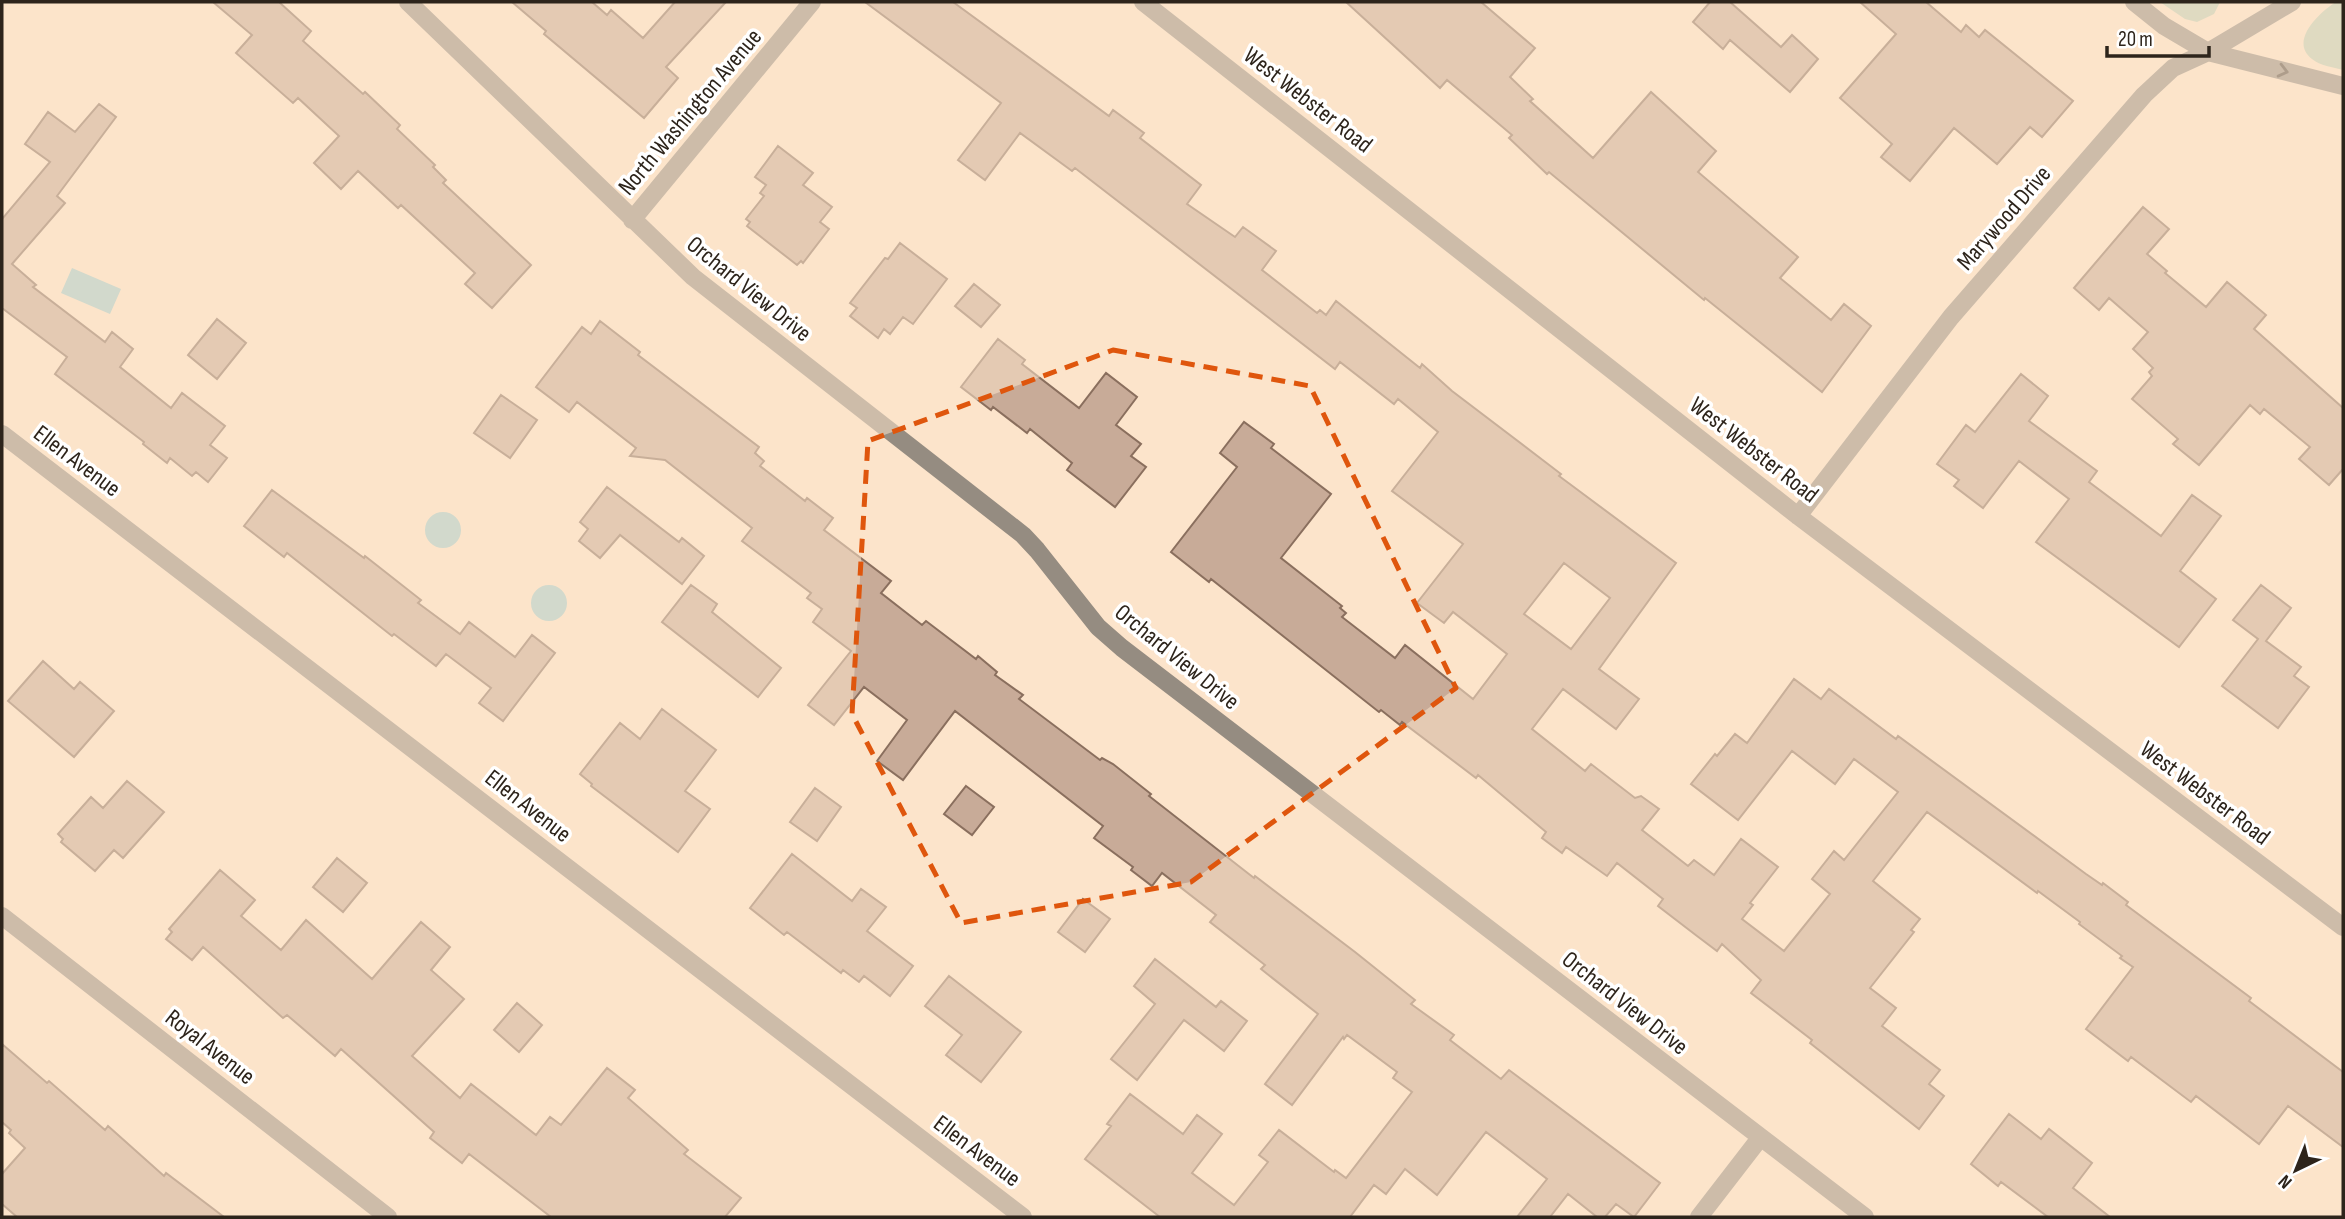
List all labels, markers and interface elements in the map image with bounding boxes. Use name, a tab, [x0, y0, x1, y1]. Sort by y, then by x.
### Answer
scale bar	[2107, 14, 2208, 58]
street label: North Washington Avenue	[612, 23, 768, 201]
text: 20 m	[2118, 27, 2153, 52]
street label: West Webster Road	[1238, 41, 1378, 159]
one-way arrow	[2276, 63, 2288, 77]
street label: Marywood Drive	[1951, 160, 2057, 276]
street label: Orchard View Drive	[681, 230, 817, 348]
street label: West Webster Road	[1684, 391, 1824, 509]
street label: Ellen Avenue	[28, 419, 126, 503]
street label: Orchard View Drive	[1109, 598, 1245, 716]
street label: West Webster Road	[2134, 735, 2276, 851]
street label: Ellen Avenue	[479, 763, 577, 849]
street label: Orchard View Drive	[1556, 945, 1694, 1061]
street label: Royal Avenue	[159, 1003, 261, 1091]
street label: Ellen Avenue	[928, 1109, 1026, 1193]
north arrow	[2261, 1135, 2331, 1205]
text: N	[2274, 1169, 2297, 1193]

